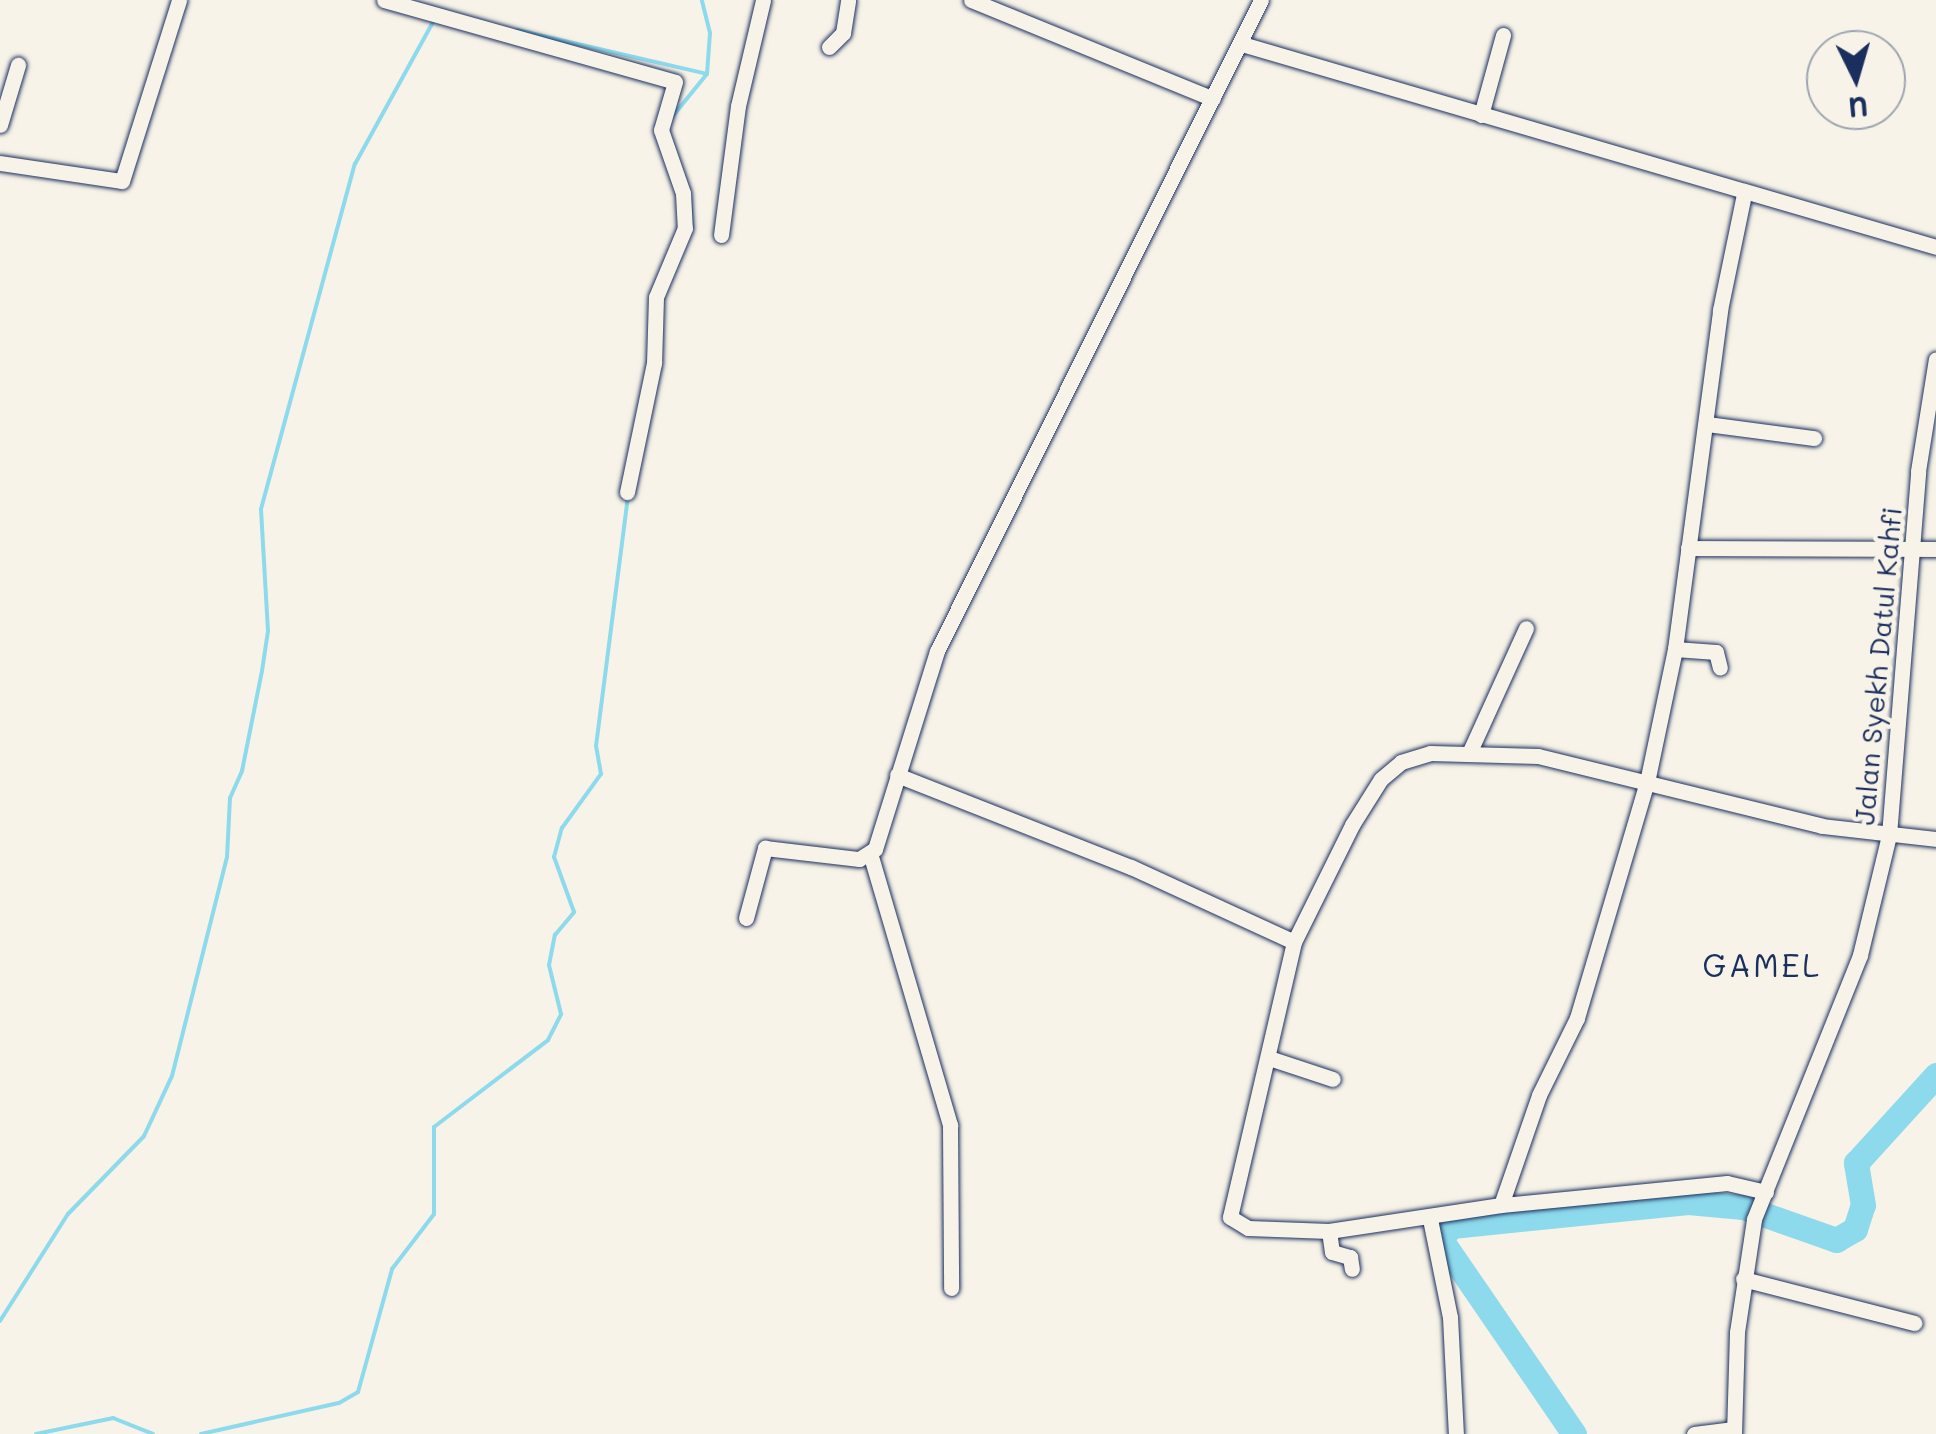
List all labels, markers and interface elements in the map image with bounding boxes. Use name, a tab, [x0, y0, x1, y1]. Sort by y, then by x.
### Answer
north arrow	[1806, 30, 1906, 130]
text: U	[1847, 89, 1870, 127]
street label: Jalan Syekh Datul Kahfi	[1846, 506, 1908, 826]
district label: GAMEL	[1702, 945, 1822, 983]

